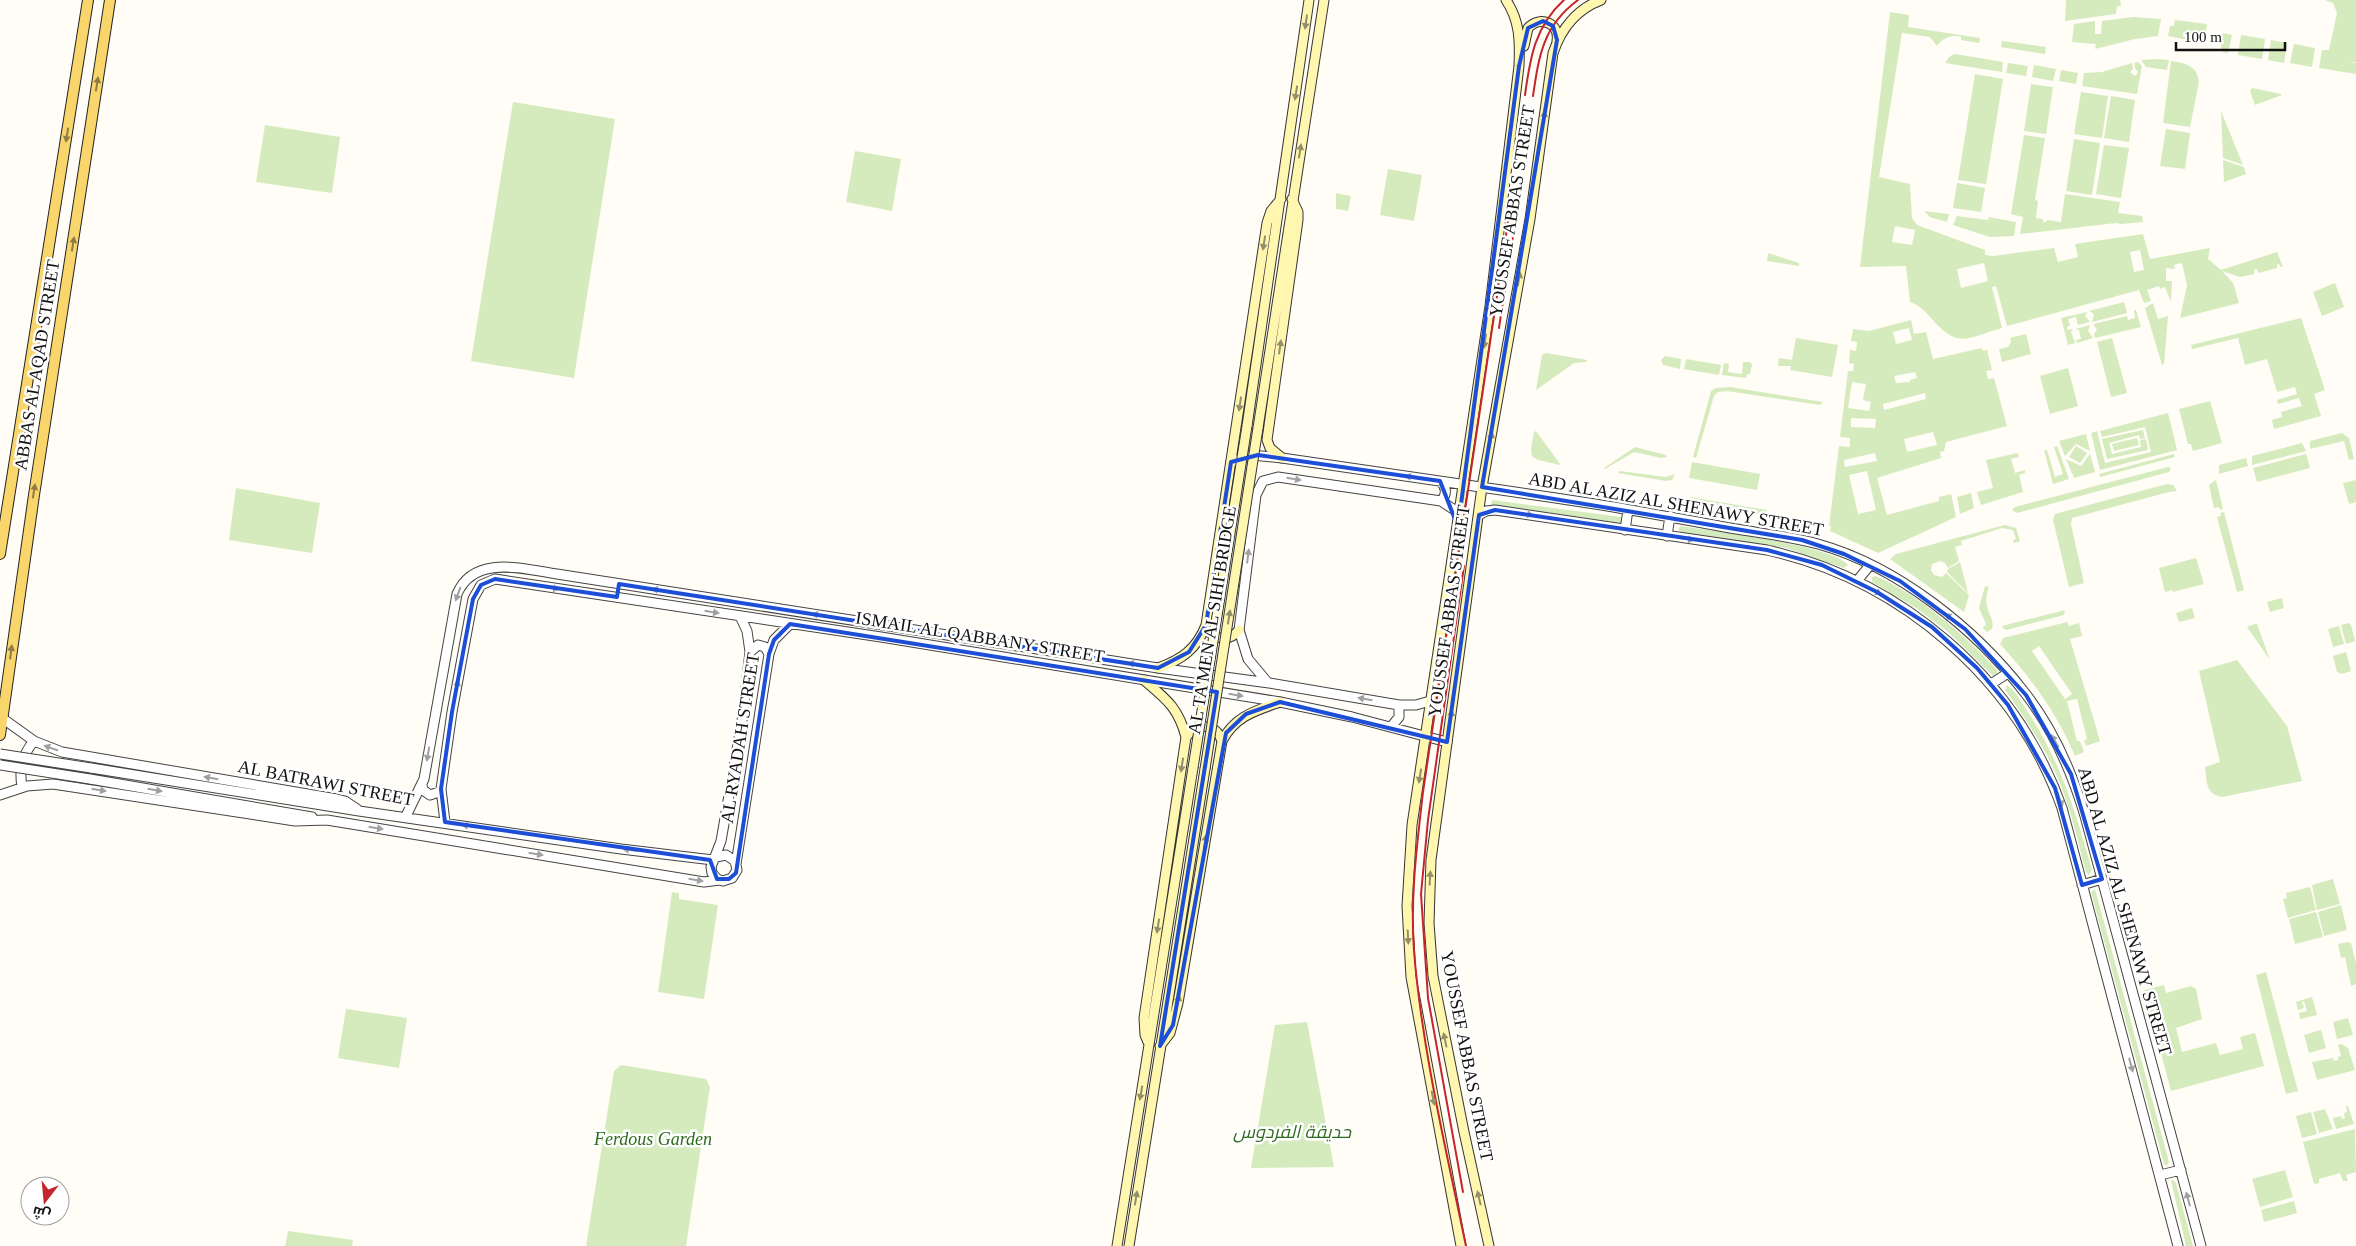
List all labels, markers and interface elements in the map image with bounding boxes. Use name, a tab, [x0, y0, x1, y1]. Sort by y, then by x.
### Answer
one-way arrow	[1301, 15, 1309, 31]
scale bar	[2176, 20, 2285, 52]
text: 100 m	[2184, 29, 2222, 45]
one-way arrow	[93, 75, 101, 91]
one-way arrow	[1292, 85, 1300, 101]
street label: YOUSSEF ABBAS STREET	[1485, 104, 1539, 318]
one-way arrow	[1540, 110, 1548, 126]
one-way arrow	[63, 127, 71, 143]
one-way arrow	[1296, 143, 1304, 159]
one-way arrow	[1260, 235, 1268, 251]
one-way arrow	[69, 236, 77, 252]
street label: ABBAS AL AQAD STREET	[10, 258, 64, 472]
one-way arrow	[1516, 270, 1524, 286]
one-way arrow	[1481, 333, 1489, 349]
one-way arrow	[1276, 339, 1284, 355]
one-way arrow	[1236, 396, 1244, 412]
one-way arrow	[1487, 430, 1495, 446]
street label: ABD AL AZIZ AL SHENAWY STREET	[1527, 468, 1825, 540]
one-way arrow	[1403, 472, 1419, 480]
one-way arrow	[1286, 475, 1302, 483]
one-way arrow	[31, 483, 39, 499]
street label: AL TA'MEN AL SIHI BRIDGE	[1184, 504, 1240, 736]
street label: YOUSSEF ABBAS STREET	[1424, 504, 1474, 718]
one-way arrow	[1519, 511, 1535, 519]
one-way arrow	[1679, 535, 1695, 543]
one-way arrow	[1244, 548, 1252, 564]
one-way arrow	[544, 584, 560, 592]
one-way arrow	[650, 586, 666, 594]
one-way arrow	[454, 587, 462, 602]
one-way arrow	[1869, 587, 1882, 596]
street label: ISMAIL AL QABBANY STREET	[854, 607, 1106, 667]
one-way arrow	[705, 608, 721, 616]
one-way arrow	[1225, 609, 1233, 625]
one-way arrow	[811, 611, 827, 619]
one-way arrow	[1945, 612, 1958, 623]
one-way arrow	[8, 644, 16, 660]
street label: AL RYADAH STREET	[717, 651, 763, 825]
one-way arrow	[1127, 660, 1143, 668]
one-way arrow	[453, 679, 461, 695]
one-way arrow	[1228, 691, 1244, 699]
one-way arrow	[1357, 695, 1373, 703]
one-way arrow	[1447, 709, 1455, 725]
one-way arrow	[2051, 734, 2059, 749]
one-way arrow	[43, 744, 58, 752]
one-way arrow	[424, 746, 432, 762]
street label: AL BATRAWI STREET	[236, 756, 416, 810]
one-way arrow	[1178, 757, 1186, 773]
street label: ABD AL AZIZ AL SHENAWY STREET	[2074, 765, 2176, 1057]
one-way arrow	[1415, 768, 1423, 784]
one-way arrow	[202, 773, 218, 781]
one-way arrow	[91, 787, 107, 795]
one-way arrow	[148, 787, 164, 795]
one-way arrow	[2056, 793, 2064, 808]
one-way arrow	[461, 822, 477, 830]
one-way arrow	[368, 824, 384, 832]
one-way arrow	[1201, 833, 1209, 849]
one-way arrow	[621, 846, 637, 854]
one-way arrow	[528, 851, 544, 859]
one-way arrow	[1427, 870, 1435, 886]
one-way arrow	[689, 877, 705, 885]
one-way arrow	[1153, 918, 1161, 934]
one-way arrow	[1405, 930, 1413, 946]
street label: YOUSSEF ABBAS STREET	[1437, 949, 1497, 1163]
one-way arrow	[1174, 994, 1182, 1010]
one-way arrow	[1440, 1031, 1448, 1047]
one-way arrow	[2127, 1058, 2135, 1073]
one-way arrow	[1136, 1085, 1144, 1101]
one-way arrow	[1429, 1090, 1437, 1105]
park label: حديقة الفردوس	[1233, 1122, 1352, 1143]
park label: Ferdous Garden	[593, 1129, 712, 1149]
north arrow	[20, 1176, 70, 1226]
one-way arrow	[1133, 1189, 1141, 1205]
one-way arrow	[1475, 1191, 1483, 1206]
one-way arrow	[2184, 1191, 2192, 1206]
text: ش	[31, 1202, 53, 1224]

